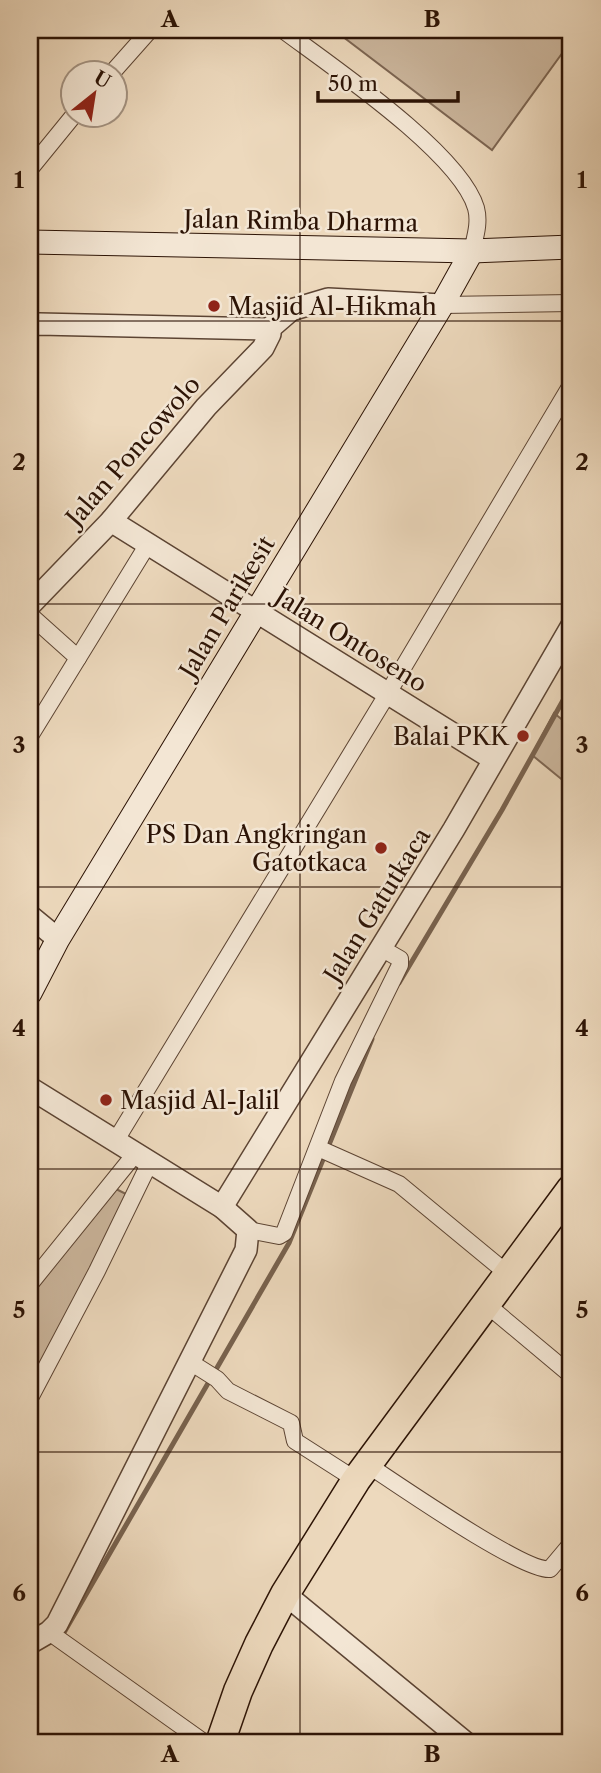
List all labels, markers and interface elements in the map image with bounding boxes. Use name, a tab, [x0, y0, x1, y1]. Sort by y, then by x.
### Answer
text: A	[160, 5, 180, 33]
text: B	[423, 5, 441, 33]
north arrow	[60, 60, 130, 130]
scale bar	[318, 60, 458, 104]
text: U	[90, 66, 115, 94]
text: 50 m	[328, 71, 378, 96]
text: 1	[14, 166, 25, 194]
text: 1	[577, 166, 588, 194]
street label: Jalan Rimba Dharma	[179, 204, 419, 238]
place label: Masjid Al-Hikmah	[228, 292, 437, 321]
marker: Masjid Al-Hikmah	[206, 298, 222, 314]
street label: Jalan Poncowolo	[57, 370, 206, 535]
text: 2	[12, 448, 26, 476]
text: 2	[575, 448, 589, 476]
street label: Jalan Parikesit	[171, 530, 281, 687]
street label: Jalan Ontoseno	[266, 580, 432, 698]
place label: Balai PKK	[393, 722, 510, 751]
marker: Balai PKK	[515, 728, 531, 744]
text: 3	[13, 731, 26, 759]
text: 3	[576, 731, 589, 759]
place label: PS Dan Angkringan Gatotkaca	[146, 820, 367, 877]
street label: Jalan Gatutkaca	[316, 822, 436, 991]
marker: PS Dan Angkringan Gatotkaca	[373, 840, 389, 856]
text: 4	[12, 1014, 26, 1042]
text: 4	[575, 1014, 589, 1042]
place label: Masjid Al-Jalil	[120, 1086, 280, 1115]
marker: Masjid Al-Jalil	[98, 1092, 114, 1108]
text: 5	[13, 1296, 25, 1324]
text: 5	[576, 1296, 588, 1324]
text: 6	[12, 1579, 26, 1607]
text: 6	[575, 1579, 589, 1607]
text: A	[160, 1740, 180, 1768]
text: B	[423, 1740, 441, 1768]

